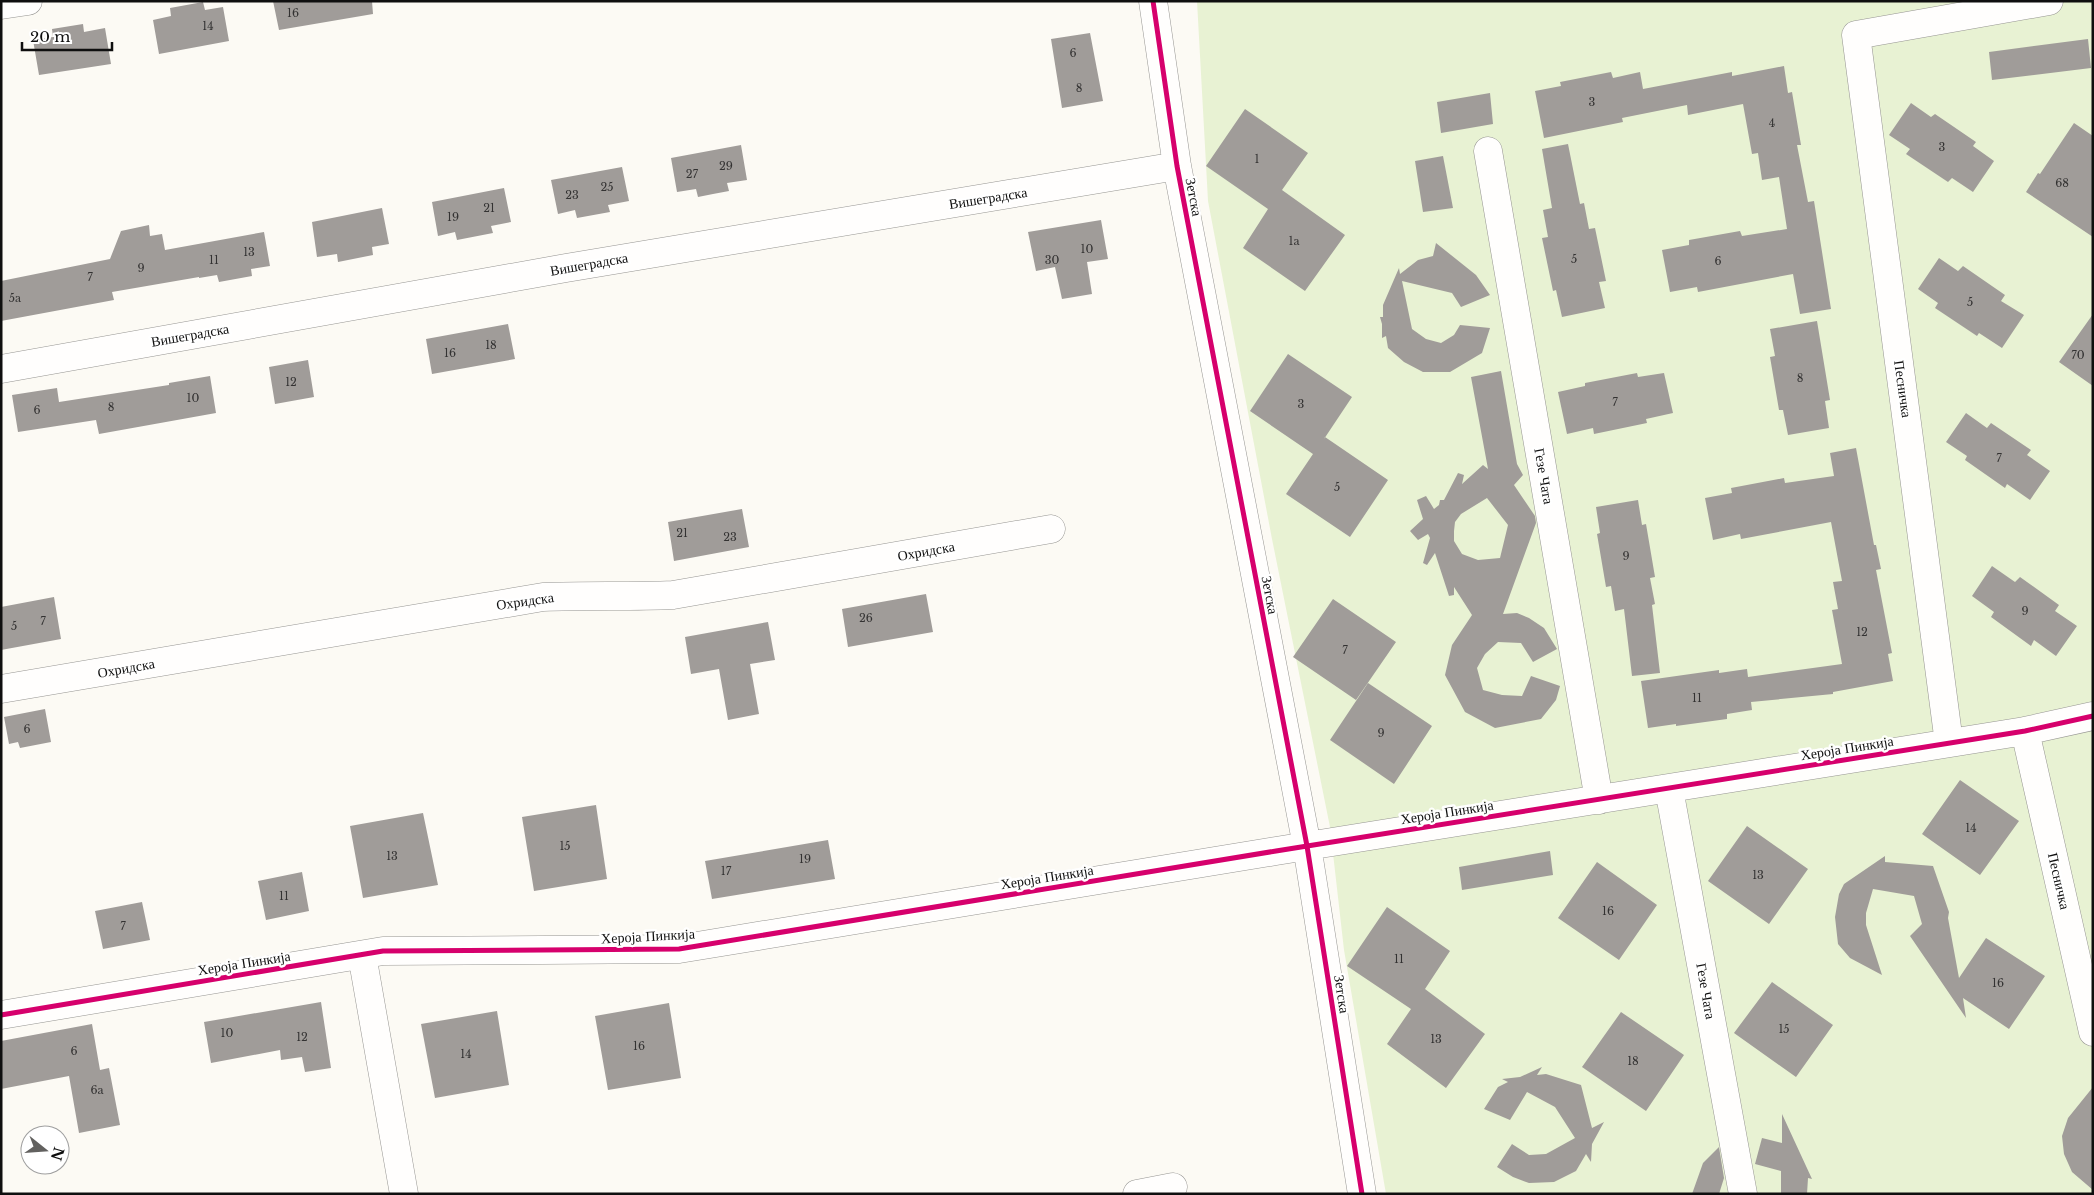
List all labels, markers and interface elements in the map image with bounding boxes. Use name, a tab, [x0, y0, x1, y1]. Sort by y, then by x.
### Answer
house number: 16	[287, 6, 299, 20]
house number: 14	[202, 19, 214, 33]
scale bar	[22, 20, 112, 52]
text: 20 m	[30, 27, 70, 46]
house number: 6	[1069, 46, 1077, 60]
house number: 8	[1076, 81, 1082, 95]
house number: 3	[1589, 95, 1596, 109]
house number: 4	[1769, 116, 1775, 130]
house number: 3	[1939, 140, 1946, 154]
house number: 1	[1255, 152, 1260, 166]
house number: 29	[719, 159, 733, 173]
house number: 27	[686, 167, 699, 181]
street label: Зетска	[1181, 176, 1207, 218]
house number: 68	[2055, 176, 2069, 190]
house number: 25	[600, 180, 614, 194]
street label: Вишеградска	[948, 183, 1029, 213]
house number: 23	[565, 188, 579, 202]
house number: 21	[483, 201, 495, 215]
house number: 19	[447, 210, 459, 224]
house number: 1a	[1289, 234, 1300, 248]
house number: 10	[1081, 242, 1094, 256]
house number: 13	[243, 245, 255, 259]
street label: Вишеградска	[549, 248, 630, 280]
house number: 5	[1571, 252, 1577, 266]
house number: 11	[209, 253, 219, 267]
house number: 30	[1045, 253, 1059, 267]
house number: 6	[1714, 254, 1722, 268]
house number: 9	[137, 261, 145, 275]
house number: 7	[87, 270, 93, 284]
house number: 5a	[9, 291, 22, 305]
house number: 5	[1967, 295, 1973, 309]
street label: Вишеградска	[150, 319, 231, 351]
house number: 18	[485, 338, 497, 352]
house number: 16	[444, 346, 456, 360]
house number: 70	[2071, 348, 2085, 362]
street label: Песничка	[1890, 359, 1916, 420]
house number: 8	[1797, 371, 1803, 385]
house number: 12	[285, 375, 297, 389]
house number: 10	[187, 391, 200, 405]
house number: 7	[1612, 395, 1618, 409]
house number: 3	[1298, 397, 1305, 411]
house number: 8	[108, 400, 114, 414]
house number: 6	[33, 403, 41, 417]
street label: Гезе Чата	[1530, 447, 1558, 506]
house number: 7	[1996, 451, 2002, 465]
house number: 5	[1334, 480, 1340, 494]
house number: 21	[676, 526, 688, 540]
house number: 23	[723, 530, 737, 544]
street label: Охридска	[896, 537, 957, 565]
house number: 9	[1622, 549, 1630, 563]
street label: Зетска	[1257, 574, 1283, 616]
street label: Охридска	[495, 588, 556, 614]
house number: 9	[2021, 604, 2029, 618]
house number: 26	[859, 611, 873, 625]
house number: 7	[40, 614, 46, 628]
house number: 5	[11, 619, 17, 633]
house number: 12	[1856, 625, 1868, 639]
house number: 7	[1342, 643, 1348, 657]
street label: Охридска	[96, 654, 157, 682]
house number: 11	[1692, 691, 1702, 705]
house number: 6	[23, 722, 31, 736]
house number: 9	[1377, 726, 1385, 740]
street label: Хероја Пинкија	[1799, 732, 1896, 764]
street label: Хероја Пинкија	[1399, 796, 1496, 828]
house number: 14	[1965, 821, 1977, 835]
house number: 15	[559, 839, 571, 853]
house number: 13	[386, 849, 398, 863]
street label: Песничка	[2044, 851, 2074, 912]
house number: 19	[799, 852, 811, 866]
street label: Хероја Пинкија	[999, 861, 1096, 893]
house number: 17	[721, 864, 732, 878]
house number: 13	[1752, 868, 1764, 882]
house number: 11	[279, 889, 289, 903]
house number: 16	[1602, 904, 1614, 918]
house number: 7	[120, 919, 126, 933]
street label: Хероја Пинкија	[601, 925, 696, 947]
street label: Хероја Пинкија	[196, 947, 293, 979]
house number: 11	[1394, 952, 1404, 966]
street label: Гезе Чата	[1692, 962, 1720, 1021]
street label: Зетска	[1330, 974, 1354, 1015]
house number: 16	[1992, 976, 2004, 990]
house number: 15	[1778, 1022, 1790, 1036]
house number: 10	[221, 1026, 234, 1040]
house number: 12	[296, 1030, 308, 1044]
house number: 13	[1430, 1032, 1442, 1046]
house number: 16	[633, 1039, 645, 1053]
house number: 6	[70, 1044, 78, 1058]
house number: 14	[460, 1047, 472, 1061]
house number: 18	[1627, 1054, 1639, 1068]
house number: 6a	[90, 1083, 104, 1097]
north arrow	[20, 1125, 70, 1175]
text: N	[47, 1145, 68, 1163]

